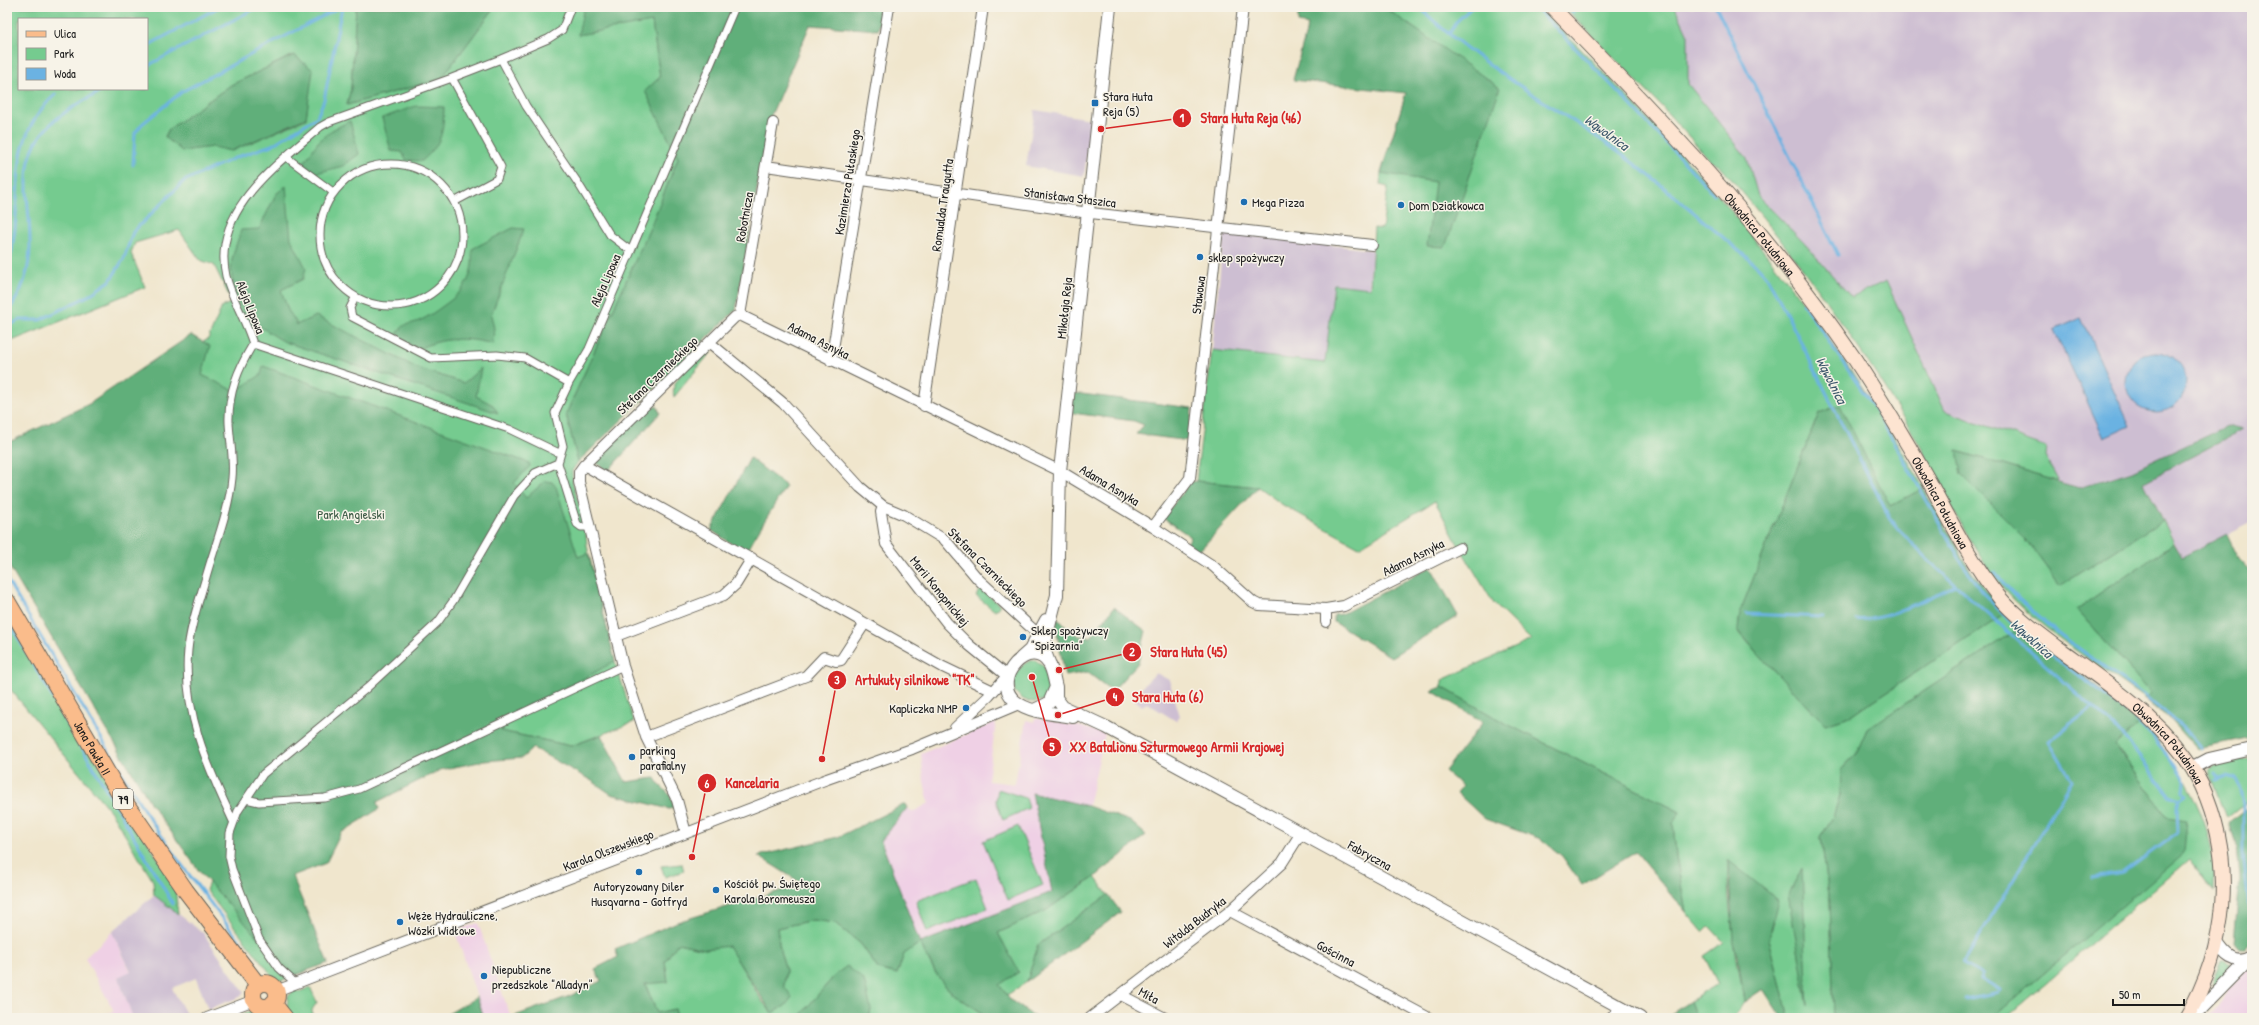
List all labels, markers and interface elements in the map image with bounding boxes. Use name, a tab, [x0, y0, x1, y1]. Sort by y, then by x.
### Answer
legend	[18, 18, 148, 90]
text: Ulica	[54, 25, 76, 42]
text: Park	[54, 45, 74, 62]
text: Woda	[54, 65, 76, 82]
place label: Stara Huta Reja (5)	[1103, 87, 1152, 120]
marker: Stara Huta Reja (5)	[1090, 98, 1100, 108]
callout: Stara Huta Reja (46)	[1172, 105, 1309, 131]
text: Stara Huta Reja (46)	[1200, 108, 1302, 128]
text: 1	[1180, 109, 1185, 126]
water label: Wąwolnica	[1581, 110, 1634, 155]
street label: Kazimierza Pułaskiego	[830, 128, 864, 236]
street label: Romualda Traugutta	[927, 158, 957, 252]
street label: Stanisława Staszica	[1023, 182, 1117, 212]
street label: Obwodnica Południowa	[1720, 189, 1800, 279]
street label: Robotnicza	[731, 190, 757, 244]
place label: Mega Pizza	[1252, 193, 1304, 211]
place label: Dom Działkowca	[1409, 196, 1484, 214]
marker: Mega Pizza	[1239, 197, 1249, 207]
marker: Dom Działkowca	[1396, 200, 1406, 210]
place label: sklep spożywczy	[1208, 248, 1285, 266]
street label: Aleja Lipowa	[585, 251, 625, 309]
marker: sklep spożywczy	[1195, 252, 1205, 262]
street label: Stawowa	[1187, 275, 1209, 315]
street label: Mikołaja Reja	[1052, 276, 1076, 340]
street label: Aleja Lipowa	[232, 278, 270, 336]
street label: Adama Asnyka	[785, 317, 853, 363]
street label: Stefana Czarnieckiego	[613, 332, 701, 418]
water label: Wąwolnica	[1812, 353, 1853, 408]
street label: Obwodnica Południowa	[1908, 453, 1973, 552]
street label: Adama Asnyka	[1077, 460, 1143, 510]
park label: Park Angielski	[317, 505, 385, 523]
street label: Stefana Czarnieckiego	[944, 523, 1032, 611]
street label: Adama Asnyka	[1379, 534, 1447, 580]
street label: Marii Konopnickiej	[906, 552, 974, 630]
water label: Wąwolnica	[2007, 614, 2058, 663]
place label: Sklep spożywczy "Spiżarnia"	[1031, 621, 1109, 654]
marker: Sklep spożywczy "Spiżarnia"	[1018, 632, 1028, 642]
callout: Stara Huta (45)	[1122, 639, 1235, 665]
text: Stara Huta (45)	[1150, 642, 1228, 661]
text: 2	[1129, 643, 1135, 660]
callout: Artukuły silnikowe "TK"	[827, 667, 982, 693]
text: Artukuły silnikowe "TK"	[855, 670, 975, 691]
text: 3	[834, 671, 840, 688]
callout: Stara Huta (6)	[1105, 684, 1212, 710]
text: Stara Huta (6)	[1132, 687, 1204, 706]
text: 4	[1113, 688, 1118, 705]
street label: Obwodnica Południowa	[2128, 698, 2208, 787]
place label: Kapliczka NMP	[889, 699, 958, 717]
marker: Kapliczka NMP	[961, 703, 971, 713]
street label: Jana Pawła II	[70, 717, 116, 778]
callout: XX Batalionu Szturmowego Armii Krajowej	[1042, 734, 1293, 760]
text: XX Batalionu Szturmowego Armii Krajowej	[1070, 737, 1284, 758]
text: 5	[1049, 738, 1055, 755]
place label: parking parafialny	[640, 741, 686, 774]
marker: parking parafialny	[627, 752, 637, 762]
callout: Kancelaria	[697, 770, 786, 796]
text: Kancelaria	[725, 773, 779, 792]
text: 6	[705, 775, 710, 792]
road number: 79	[113, 789, 133, 809]
street label: Karola Olszewskiego	[560, 824, 656, 876]
street label: Fabryczna	[1344, 835, 1395, 874]
marker: Autoryzowany Diler Husqvarna - Gotfryd	[634, 867, 644, 877]
place label: Kościół pw. Świętego Karola Boromeusza	[724, 874, 820, 907]
place label: Autoryzowany Diler Husqvarna - Gotfryd	[591, 877, 687, 910]
marker: Kościół pw. Świętego Karola Boromeusza	[711, 885, 721, 895]
street label: Witolda Budryka	[1159, 892, 1229, 952]
place label: Węże Hydrauliczne, Wózki Widłowe	[408, 906, 498, 939]
marker: Węże Hydrauliczne, Wózki Widłowe	[395, 917, 405, 927]
street label: Gościnna	[1314, 935, 1358, 971]
place label: Niepubliczne przedszkole "Alladyn"	[492, 960, 593, 993]
marker: Niepubliczne przedszkole "Alladyn"	[479, 971, 489, 981]
scale bar	[2113, 981, 2184, 1007]
street label: Miła	[1136, 982, 1162, 1008]
text: 50 m	[2119, 986, 2140, 1003]

